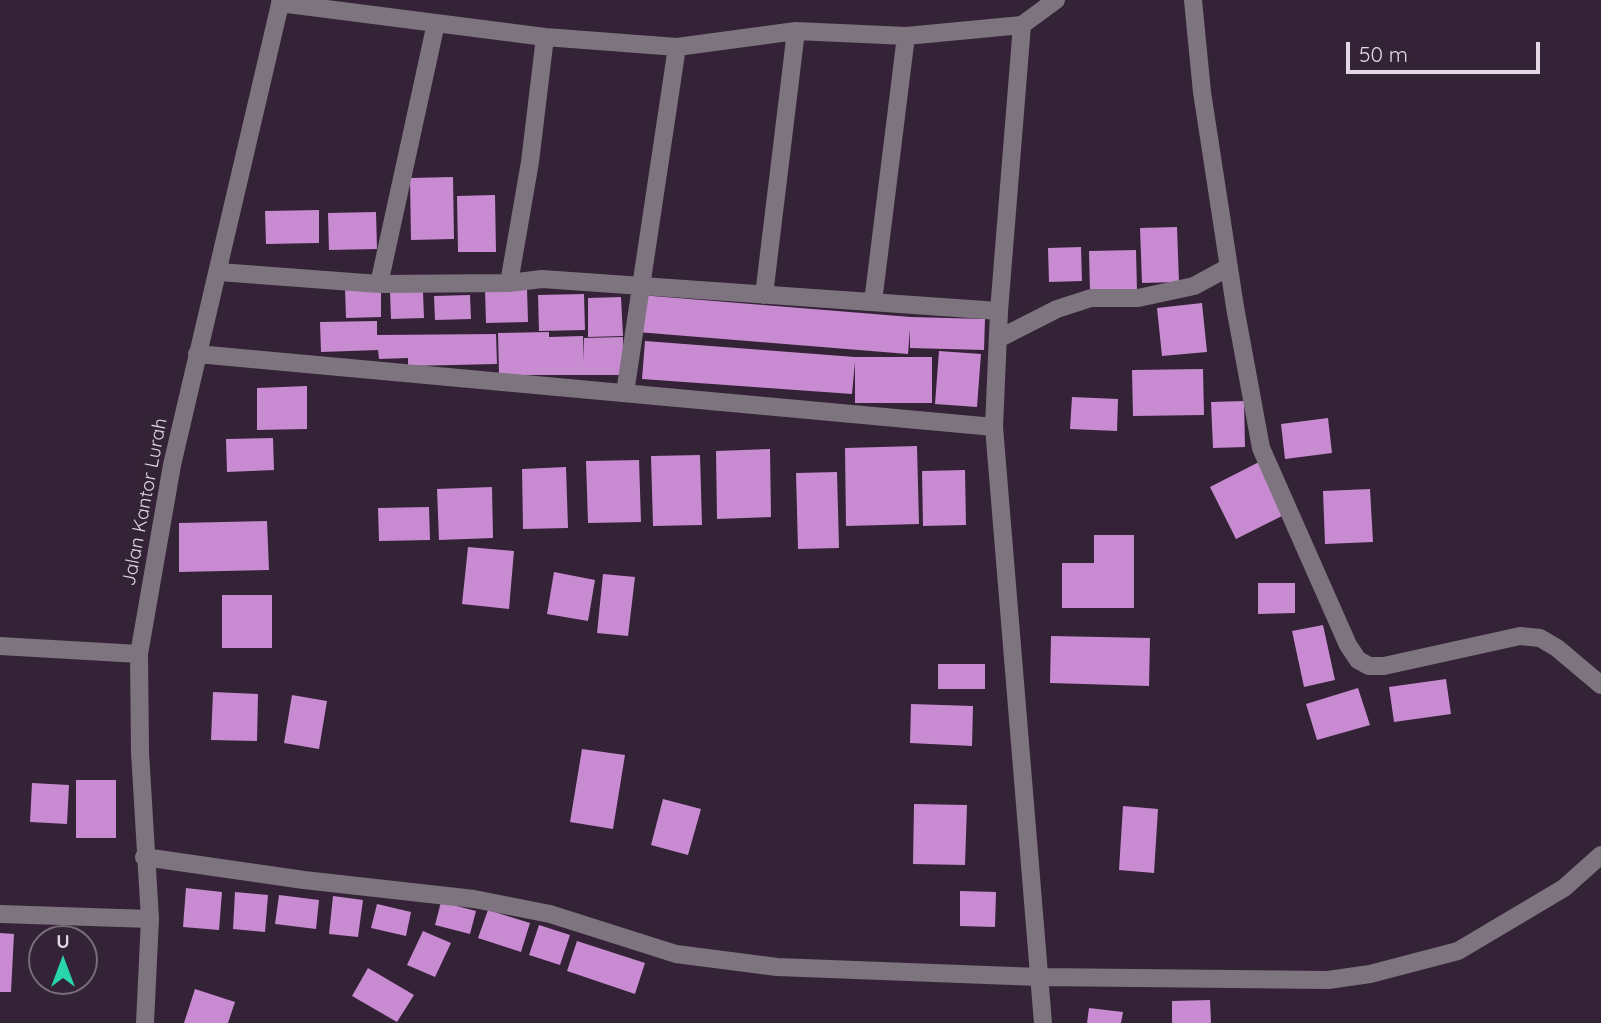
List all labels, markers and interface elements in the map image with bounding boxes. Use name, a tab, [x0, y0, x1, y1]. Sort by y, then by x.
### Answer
scale bar	[1349, 28, 1543, 72]
text: 50 m	[1359, 41, 1408, 67]
street label: Jalan Kantor Lurah	[118, 416, 172, 588]
north arrow	[28, 925, 98, 995]
text: U	[56, 929, 70, 953]

